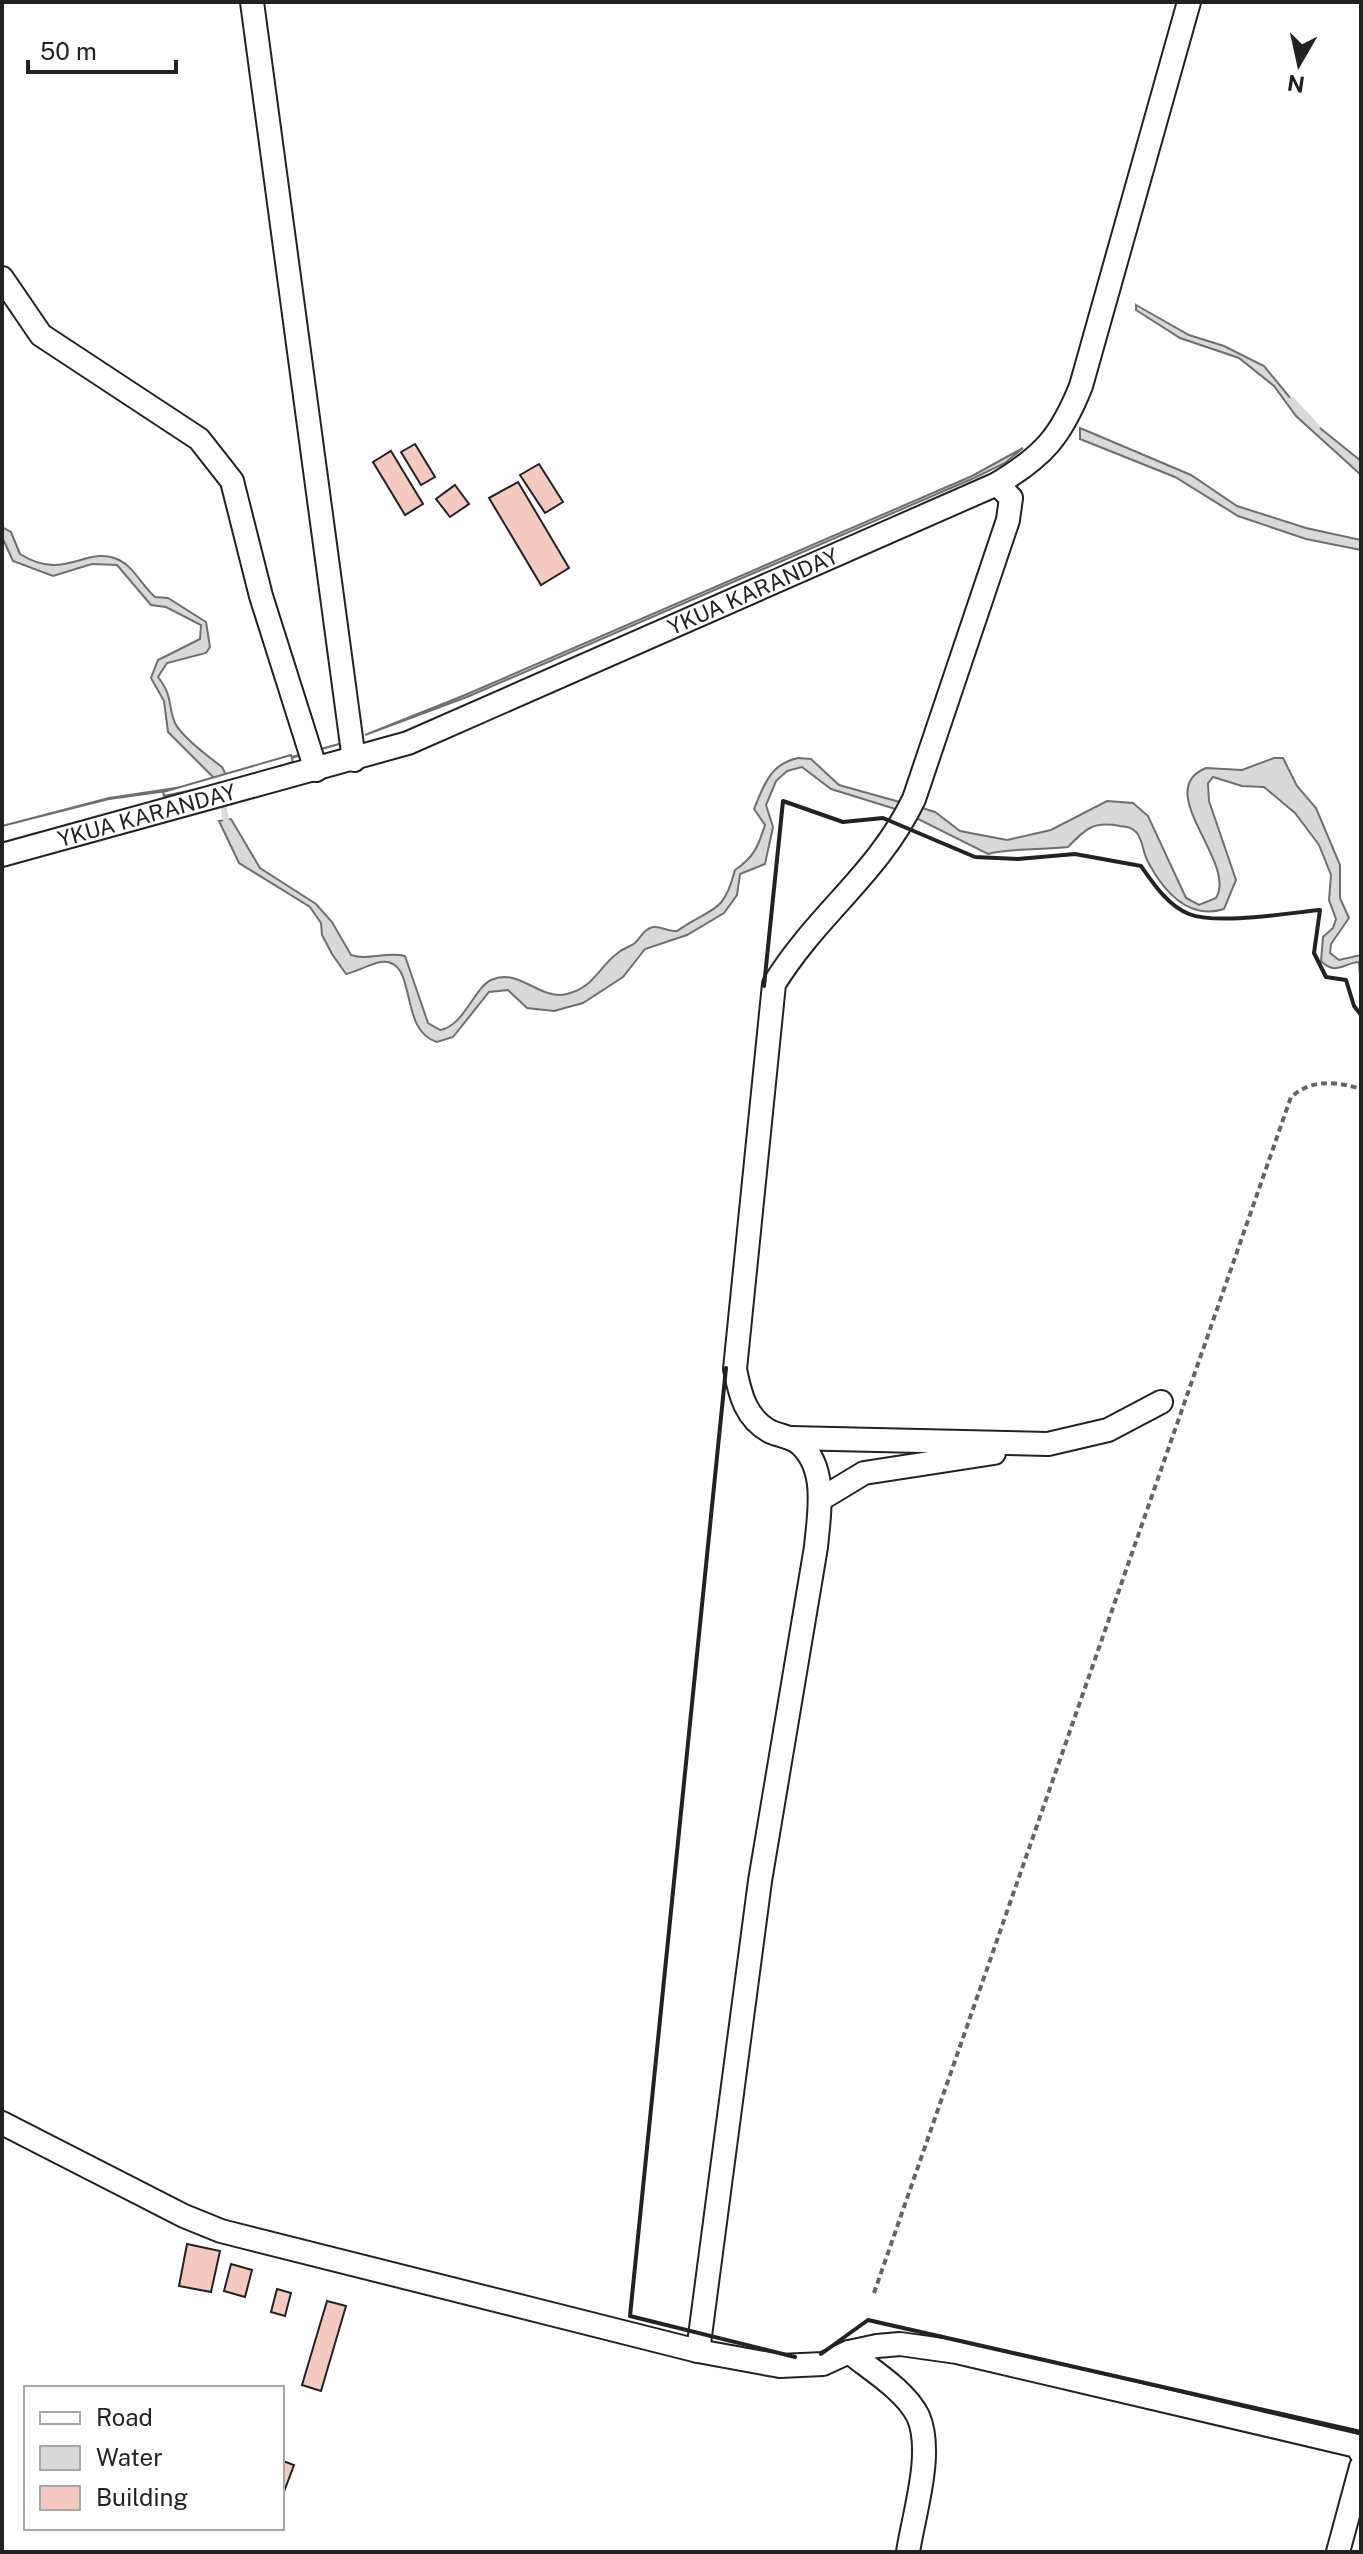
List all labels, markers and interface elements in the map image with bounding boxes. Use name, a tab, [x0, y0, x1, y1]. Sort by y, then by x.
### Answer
scale bar	[28, 24, 176, 74]
north arrow	[1259, 24, 1339, 104]
text: 50 m	[40, 37, 97, 65]
text: N	[1285, 70, 1306, 98]
street label: YKUA KARANDAY	[664, 542, 843, 640]
street label: YKUA KARANDAY	[55, 778, 239, 852]
legend	[24, 2386, 284, 2530]
text: Road	[96, 2403, 153, 2431]
text: Water	[96, 2443, 163, 2471]
text: Building	[96, 2483, 188, 2511]

